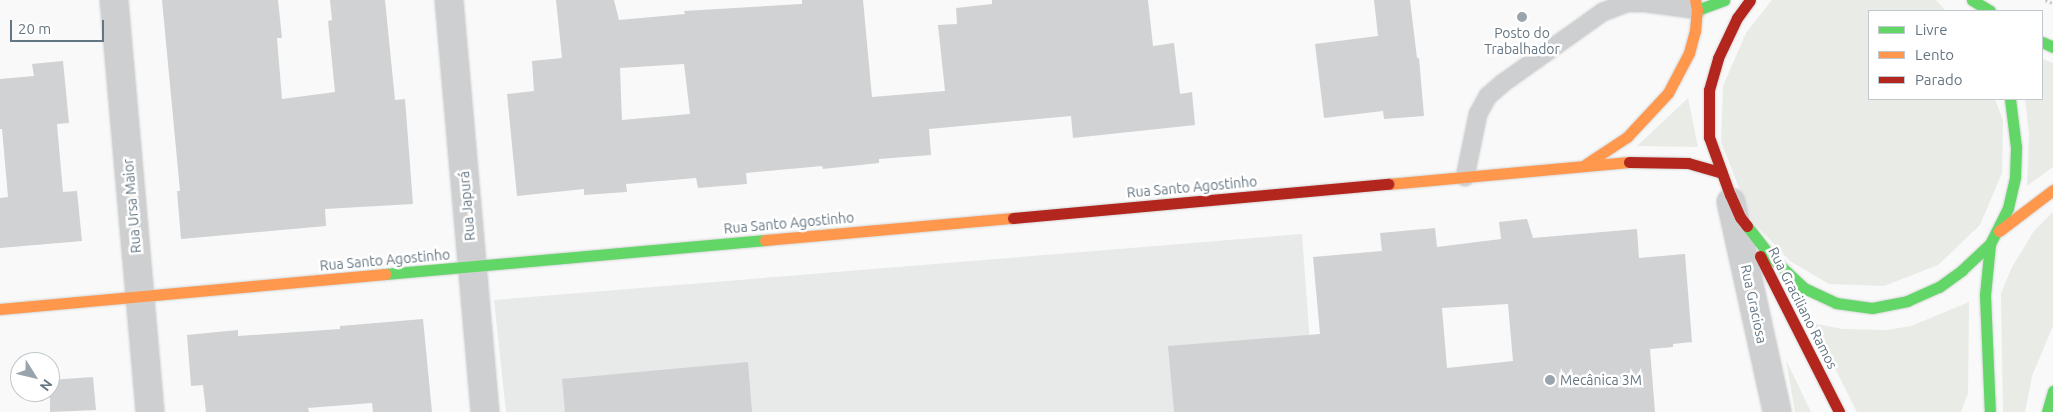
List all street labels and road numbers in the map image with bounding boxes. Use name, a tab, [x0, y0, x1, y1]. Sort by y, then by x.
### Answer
street label: Rua Ursa Maior	[120, 158, 144, 254]
street label: Rua Japurá	[456, 170, 478, 242]
street label: Rua Santo Agostinho	[1126, 173, 1258, 201]
street label: Rua Santo Agostinho	[723, 209, 855, 237]
street label: Rua Graciliano Ramos	[1765, 244, 1841, 372]
street label: Rua Santo Agostinho	[319, 246, 451, 274]
street label: Rua Graciosa	[1737, 263, 1771, 345]

